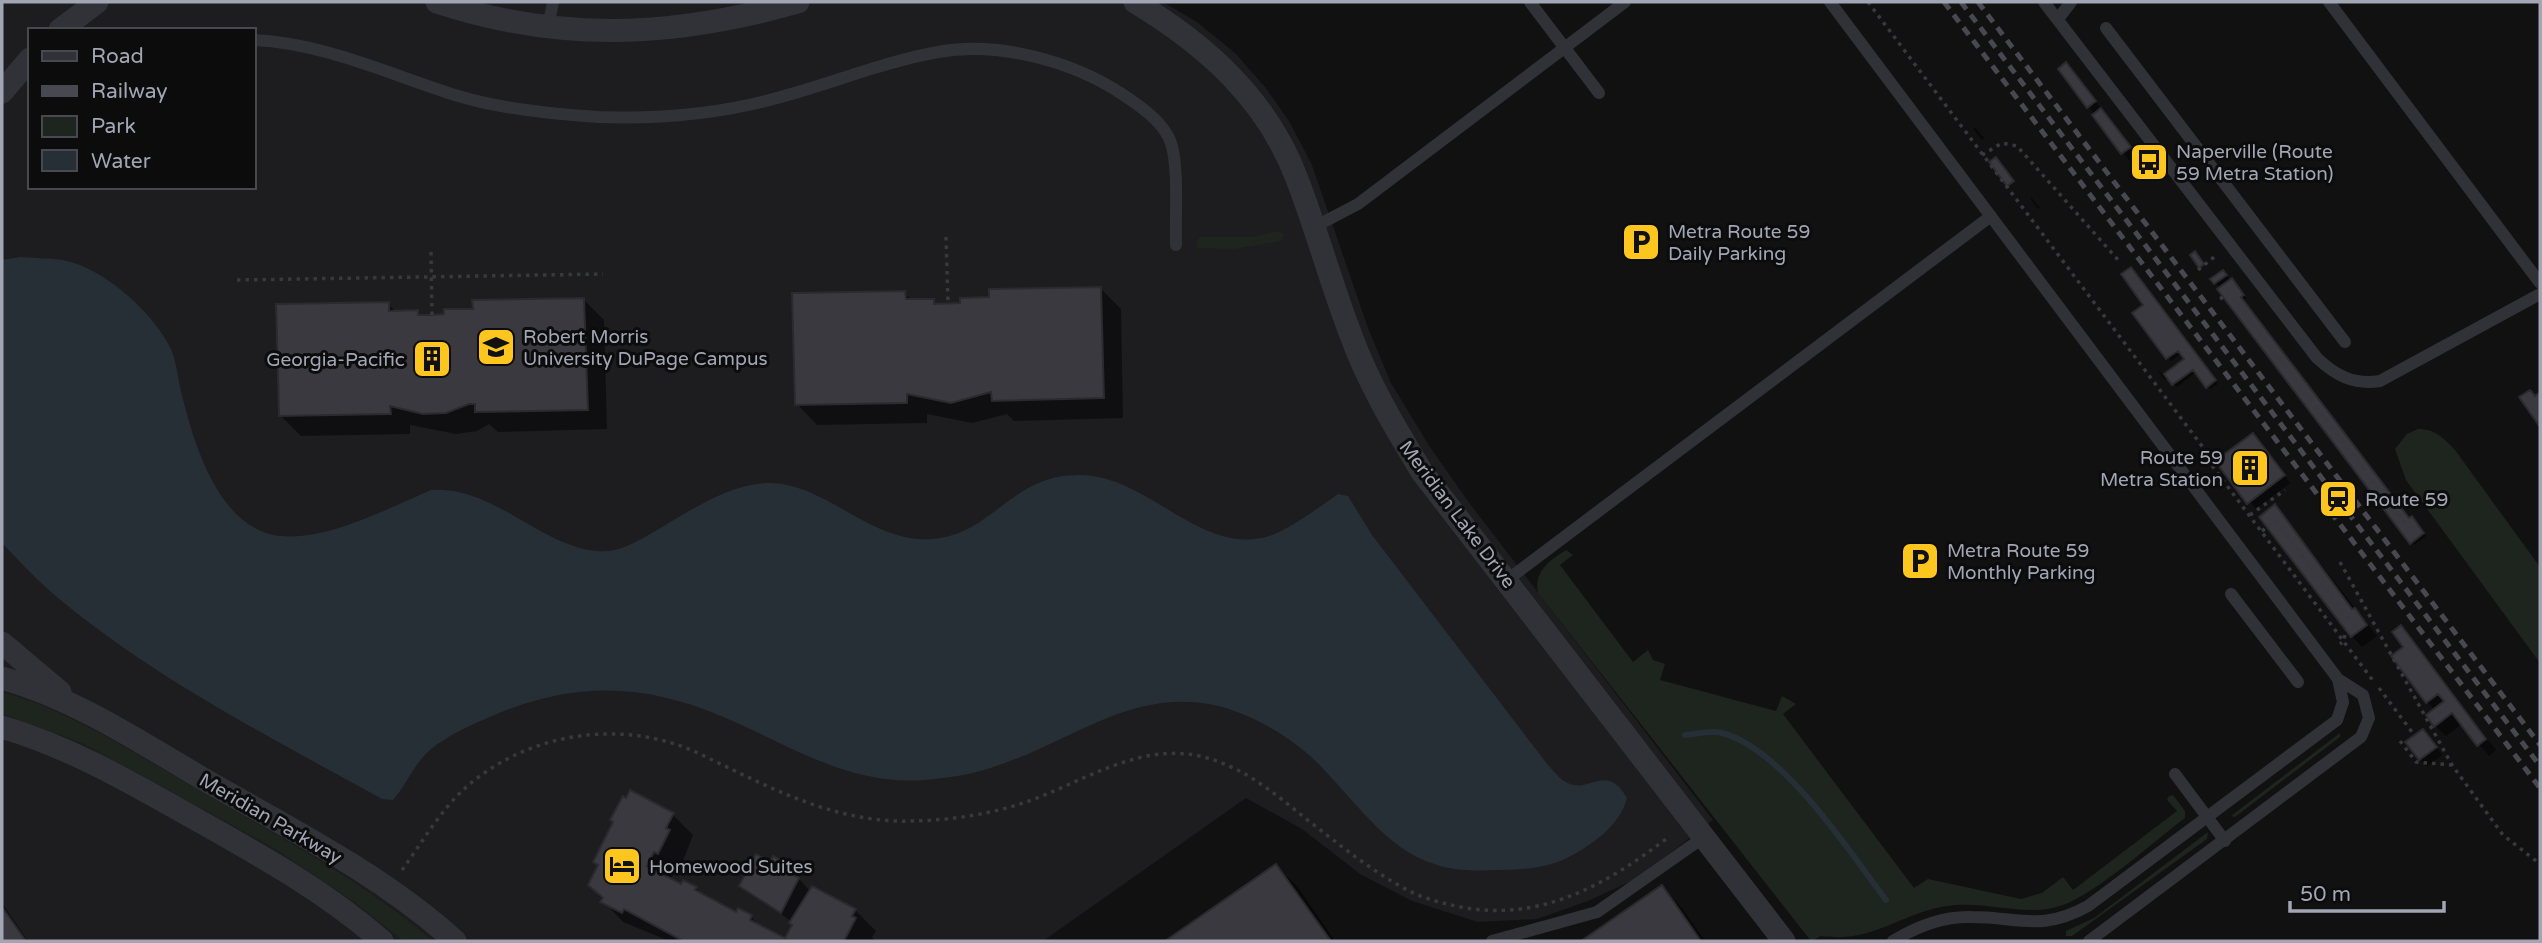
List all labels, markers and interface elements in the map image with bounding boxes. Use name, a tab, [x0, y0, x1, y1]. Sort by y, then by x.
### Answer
legend	[28, 28, 256, 189]
text: Road	[91, 44, 144, 69]
text: Railway	[91, 79, 168, 104]
text: Park	[91, 114, 136, 139]
bus stop icon: Naperville (Route 59 Metra Station)	[2128, 141, 2170, 183]
place label: Naperville (Route 59 Metra Station)	[2176, 141, 2333, 185]
text: Water	[91, 149, 151, 174]
parking icon: Metra Route 59 Daily Parking	[1620, 221, 1662, 263]
place label: Metra Route 59 Daily Parking	[1668, 221, 1810, 265]
school or university icon: Robert Morris University DuPage Campus	[475, 326, 517, 368]
place label: Robert Morris University DuPage Campus	[523, 326, 768, 370]
building icon: Georgia-Pacific	[411, 338, 453, 380]
place label: Georgia-Pacific	[266, 349, 405, 371]
street label: Meridian Lake Drive	[1395, 436, 1520, 593]
place label: Route 59 Metra Station	[2100, 447, 2223, 491]
building icon: Route 59 Metra Station	[2229, 447, 2271, 489]
station icon: Route 59	[2317, 478, 2359, 520]
place label: Route 59	[2365, 489, 2448, 511]
parking icon: Metra Route 59 Monthly Parking	[1899, 540, 1941, 582]
place label: Metra Route 59 Monthly Parking	[1947, 540, 2096, 584]
street label: Meridian Parkway	[195, 769, 346, 869]
hotel icon: Homewood Suites	[601, 845, 643, 887]
place label: Homewood Suites	[649, 856, 813, 878]
scale bar	[2290, 870, 2444, 914]
text: 50 m	[2300, 882, 2351, 907]

